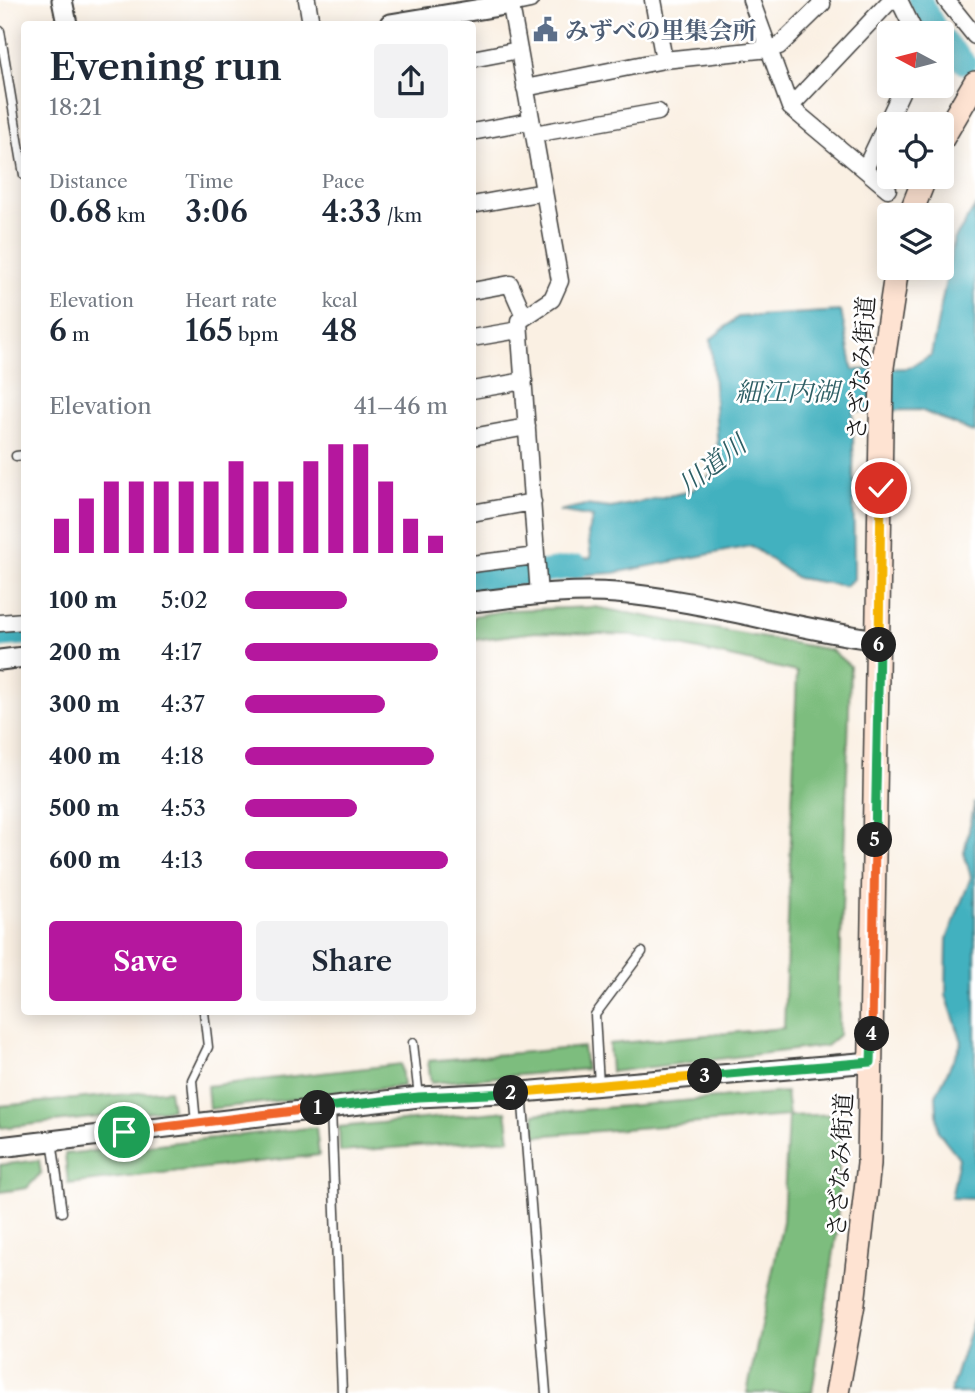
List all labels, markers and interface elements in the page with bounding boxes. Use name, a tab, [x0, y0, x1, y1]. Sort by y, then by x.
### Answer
public building icon: みずべの里集会所	[531, 16, 559, 44]
place label: みずべの里集会所	[565, 16, 757, 45]
north arrow	[877, 21, 954, 98]
map controls	[877, 21, 954, 280]
text: Evening run	[49, 43, 282, 90]
button: share	[374, 44, 448, 118]
text: 18:21	[49, 93, 102, 121]
button: locate	[877, 112, 954, 189]
text: Distance	[49, 170, 128, 193]
text: Time	[185, 170, 233, 193]
text: Pace	[322, 170, 365, 193]
text: 0.68	[49, 193, 112, 230]
text: 3:06	[185, 193, 248, 230]
text: 4:33	[322, 193, 382, 230]
button: layers	[877, 203, 954, 280]
text: km	[112, 204, 146, 227]
text: /km	[382, 204, 422, 227]
text: Elevation	[49, 289, 134, 312]
text: Heart rate	[185, 289, 277, 312]
text: kcal	[322, 289, 358, 312]
street label: さざなみ街道	[842, 295, 880, 441]
text: 6	[49, 312, 67, 349]
text: 165	[185, 312, 233, 349]
text: 48	[322, 312, 358, 349]
text: m	[67, 323, 90, 346]
text: bpm	[233, 323, 279, 346]
water label: 細江内湖	[735, 376, 843, 408]
text: Elevation	[49, 392, 152, 420]
text: 41–46 m	[354, 392, 448, 420]
water label: 川道川	[671, 427, 755, 502]
pin	[851, 458, 911, 518]
icon: check	[862, 469, 900, 507]
text: 100 m	[49, 586, 117, 614]
text: 5:02	[161, 586, 208, 614]
pin: 6	[862, 628, 896, 662]
text: 6	[873, 633, 884, 656]
text: 200 m	[49, 638, 121, 666]
text: 4:17	[161, 638, 202, 666]
text: 300 m	[49, 690, 120, 718]
text: 4:37	[161, 690, 205, 718]
text: 400 m	[49, 742, 121, 770]
text: 4:18	[161, 742, 204, 770]
text: 500 m	[49, 794, 120, 822]
text: 4:53	[161, 794, 206, 822]
pin: 5	[858, 822, 892, 858]
text: 5	[869, 828, 880, 851]
text: 600 m	[49, 846, 121, 874]
text: 4:13	[161, 846, 203, 874]
button: Save	[49, 921, 242, 1001]
button: Share	[256, 921, 448, 1001]
pin: 4	[854, 1016, 890, 1052]
text: 4	[866, 1022, 877, 1045]
pin: 3	[688, 1058, 722, 1094]
text: 3	[699, 1064, 710, 1087]
pin: 2	[494, 1076, 528, 1110]
text: 2	[505, 1081, 516, 1104]
pin: 1	[300, 1090, 336, 1126]
street label: さざなみ街道	[822, 1092, 858, 1238]
text: 1	[313, 1096, 322, 1119]
pin	[94, 1102, 154, 1162]
icon: arrive	[105, 1113, 143, 1151]

